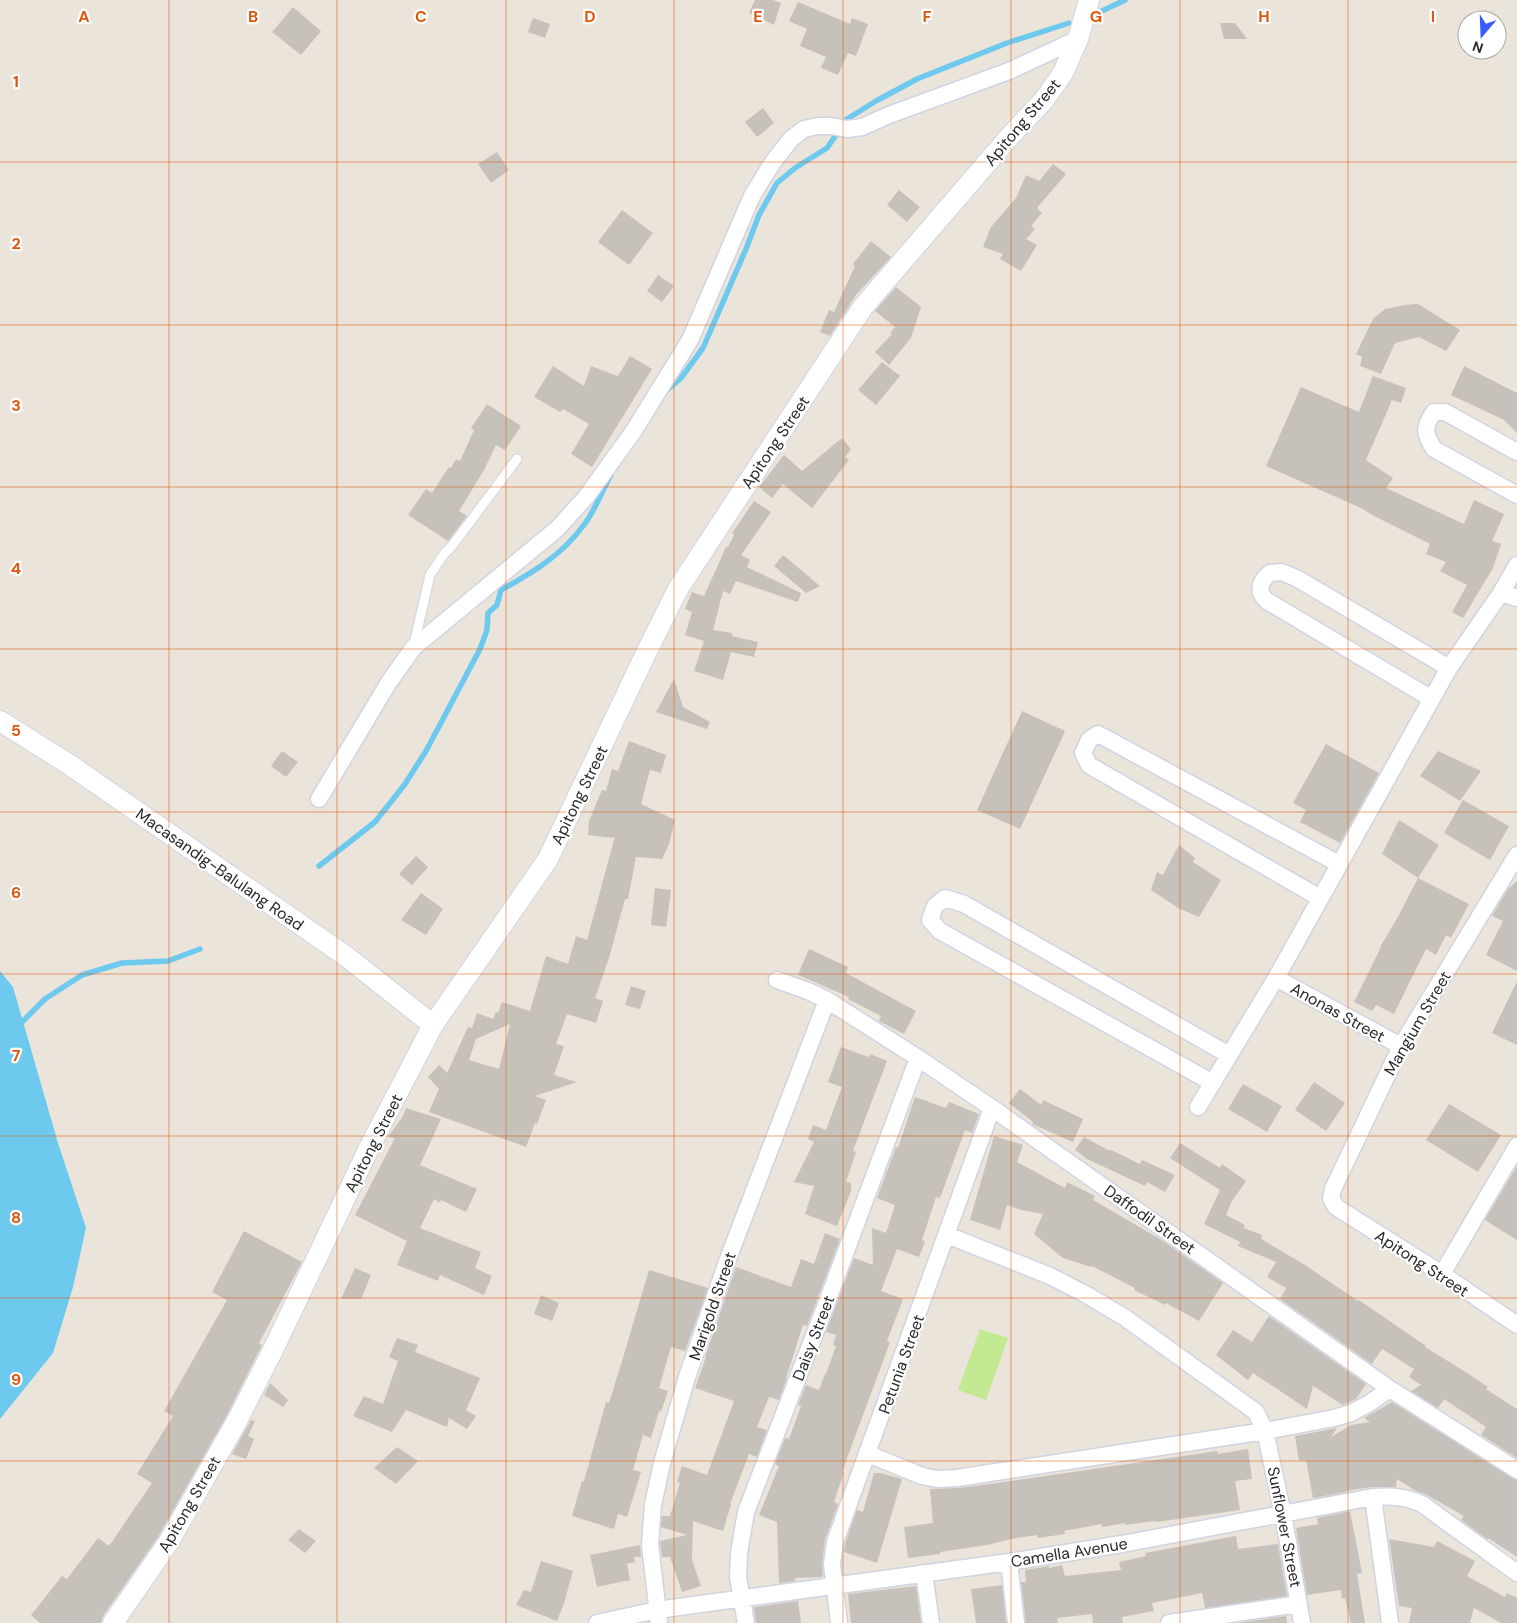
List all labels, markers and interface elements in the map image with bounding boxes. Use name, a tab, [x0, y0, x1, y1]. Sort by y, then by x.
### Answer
text: A	[78, 6, 90, 27]
text: B	[248, 6, 258, 27]
text: C	[415, 6, 427, 27]
text: D	[584, 6, 596, 27]
text: E	[753, 6, 763, 27]
text: F	[923, 6, 932, 27]
text: G	[1090, 6, 1102, 27]
text: H	[1258, 6, 1270, 27]
text: I	[1431, 6, 1435, 27]
north arrow	[1457, 10, 1507, 60]
text: N	[1470, 37, 1486, 57]
text: 1	[13, 71, 19, 92]
street label: Apitong Street	[980, 74, 1065, 170]
text: 2	[11, 233, 21, 254]
street label: Apitong Street	[737, 392, 814, 493]
text: 3	[11, 395, 21, 416]
text: 4	[11, 558, 21, 579]
text: 5	[11, 720, 21, 741]
street label: Apitong Street	[546, 742, 613, 848]
street label: Macasandig-Balulang Road	[132, 803, 308, 935]
text: 6	[11, 882, 21, 903]
street label: Mangium Street	[1379, 967, 1456, 1079]
street label: Anonas Street	[1287, 978, 1389, 1047]
text: 7	[12, 1045, 21, 1066]
street label: Apitong Street	[340, 1090, 407, 1196]
street label: Daffodil Street	[1100, 1180, 1199, 1259]
text: 8	[11, 1207, 21, 1228]
street label: Apitong Street	[1371, 1225, 1473, 1302]
street label: Marigold Street	[684, 1249, 741, 1363]
street label: Daisy Street	[788, 1293, 839, 1384]
street label: Petunia Street	[874, 1312, 929, 1417]
text: 9	[11, 1369, 21, 1390]
street label: Apitong Street	[153, 1452, 225, 1556]
street label: Sunflower Street	[1263, 1465, 1306, 1589]
street label: Camella Avenue	[1009, 1533, 1129, 1572]

